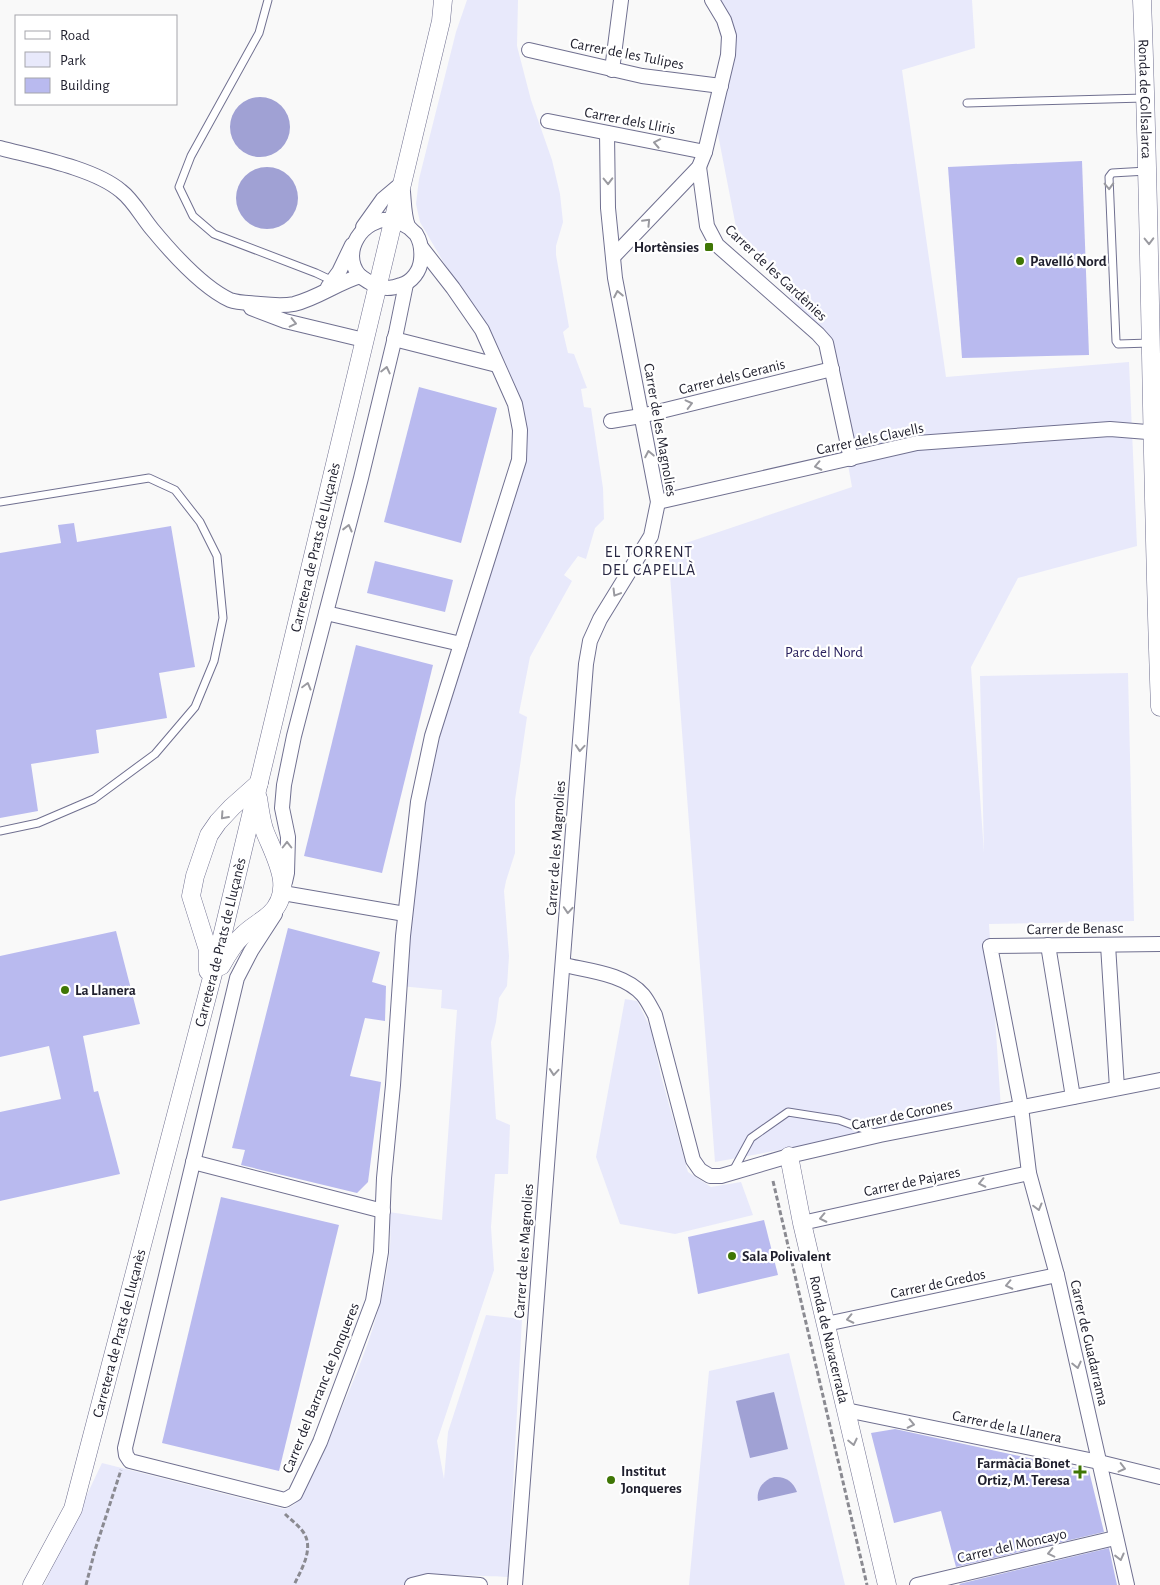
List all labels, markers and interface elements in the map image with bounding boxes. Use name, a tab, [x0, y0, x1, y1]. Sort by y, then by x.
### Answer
legend	[15, 15, 178, 105]
text: Road	[60, 28, 90, 43]
street label: Carrer de les Tulipes	[569, 36, 685, 72]
street label: Ronda de Collsalarca	[1136, 39, 1154, 159]
text: Park	[60, 53, 86, 68]
text: Building	[60, 78, 110, 93]
street label: Carrer dels Lliris	[583, 105, 677, 137]
one-way arrow	[652, 138, 661, 148]
one-way arrow	[603, 178, 613, 186]
one-way arrow	[1104, 182, 1115, 190]
one-way arrow	[641, 219, 650, 228]
street label: Carrer de les Gardènies	[722, 222, 830, 324]
one-way arrow	[1144, 238, 1154, 245]
place label: Hortènsies	[634, 240, 699, 255]
marker: Hortènsies	[703, 241, 715, 253]
place label: Pavelló Nord	[1030, 254, 1107, 269]
marker: Pavelló Nord	[1014, 255, 1026, 267]
one-way arrow	[613, 290, 623, 299]
one-way arrow	[289, 317, 298, 328]
street label: Carrer dels Geranis	[677, 357, 787, 397]
street label: Carrer de les Magnolies	[641, 362, 679, 498]
one-way arrow	[381, 367, 391, 375]
one-way arrow	[684, 399, 693, 410]
street label: Carrer dels Clavells	[815, 420, 925, 458]
one-way arrow	[644, 449, 654, 458]
one-way arrow	[814, 460, 823, 471]
street label: Carretera de Prats de Lluçanès	[288, 461, 343, 634]
one-way arrow	[342, 524, 353, 533]
district label: EL TORRENT DEL CAPELLÀ	[602, 544, 696, 578]
one-way arrow	[613, 587, 623, 596]
park label: Parc del Nord	[785, 645, 863, 660]
one-way arrow	[301, 681, 312, 690]
one-way arrow	[575, 744, 586, 752]
street label: Carrer de les Magnolies	[544, 780, 568, 916]
one-way arrow	[220, 810, 229, 819]
one-way arrow	[282, 841, 292, 848]
street label: Carretera de Prats de Lluçanès	[192, 856, 248, 1028]
one-way arrow	[563, 906, 574, 914]
street label: Carrer de Benasc	[1027, 921, 1124, 937]
place label: La Llanera	[75, 983, 136, 998]
marker: La Llanera	[59, 984, 71, 996]
one-way arrow	[549, 1068, 560, 1076]
street label: Carrer de Corones	[850, 1097, 954, 1133]
street label: Carrer de Pajares	[862, 1164, 962, 1200]
one-way arrow	[977, 1177, 986, 1188]
street label: Carrer de les Magnolies	[512, 1183, 536, 1319]
one-way arrow	[1033, 1202, 1043, 1210]
one-way arrow	[819, 1212, 827, 1223]
street label: Carretera de Prats de Lluçanès	[90, 1247, 148, 1419]
place label: Sala Polivalent	[742, 1249, 831, 1264]
marker: Sala Polivalent	[726, 1250, 738, 1262]
street label: Carrer de Gredos	[889, 1267, 987, 1301]
street label: Ronda de Navacerrada	[807, 1274, 852, 1405]
one-way arrow	[1005, 1279, 1014, 1290]
street label: Carrer de Guadarrama	[1067, 1279, 1111, 1407]
street label: Carrer del Barranc de Jonqueres	[280, 1301, 362, 1475]
one-way arrow	[846, 1313, 855, 1324]
one-way arrow	[1071, 1360, 1082, 1369]
street label: Carrer de la Llanera	[951, 1408, 1063, 1446]
one-way arrow	[907, 1418, 916, 1428]
one-way arrow	[847, 1438, 858, 1447]
place label: Farmàcia Bonet Ortiz, M. Teresa	[977, 1456, 1070, 1488]
one-way arrow	[1117, 1462, 1126, 1473]
place label: Institut Jonqueres	[621, 1464, 682, 1496]
marker: Farmàcia Bonet Ortiz, M. Teresa	[1074, 1466, 1086, 1478]
marker: Institut Jonqueres	[605, 1474, 617, 1486]
street label: Carrer del Moncayo	[956, 1526, 1068, 1566]
one-way arrow	[1046, 1547, 1055, 1558]
one-way arrow	[1114, 1553, 1125, 1562]

